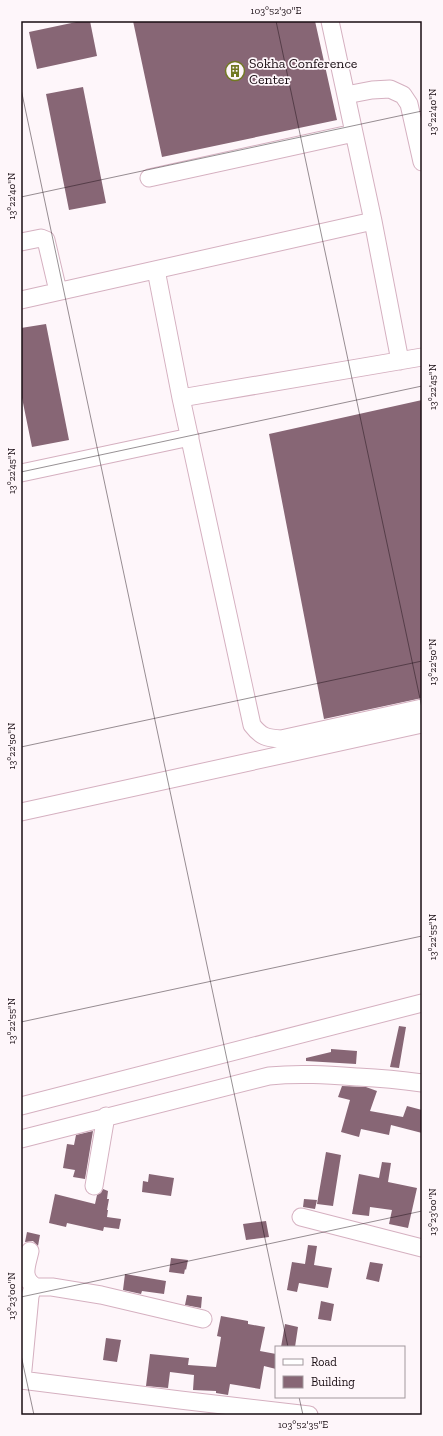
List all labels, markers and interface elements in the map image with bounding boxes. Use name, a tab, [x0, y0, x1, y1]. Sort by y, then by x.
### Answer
text: 103°52'30"E	[251, 5, 302, 17]
place label: Sokha Conference Center	[249, 55, 358, 88]
building icon: Sokha Conference Center	[224, 60, 246, 82]
text: 13°22'40"N	[427, 88, 439, 135]
text: 13°22'40"N	[6, 172, 18, 219]
text: 13°22'45"N	[427, 363, 439, 410]
text: 13°22'45"N	[6, 447, 18, 494]
text: 13°22'50"N	[427, 638, 439, 685]
text: 13°22'50"N	[6, 722, 18, 769]
text: 13°22'55"N	[427, 913, 439, 960]
text: 13°22'55"N	[6, 997, 18, 1044]
text: 13°23'00"N	[427, 1188, 439, 1236]
text: 13°23'00"N	[6, 1272, 18, 1320]
legend	[275, 1346, 405, 1398]
text: Road	[311, 1355, 337, 1369]
text: Building	[311, 1375, 355, 1389]
text: 103°52'35"E	[278, 1419, 328, 1431]

